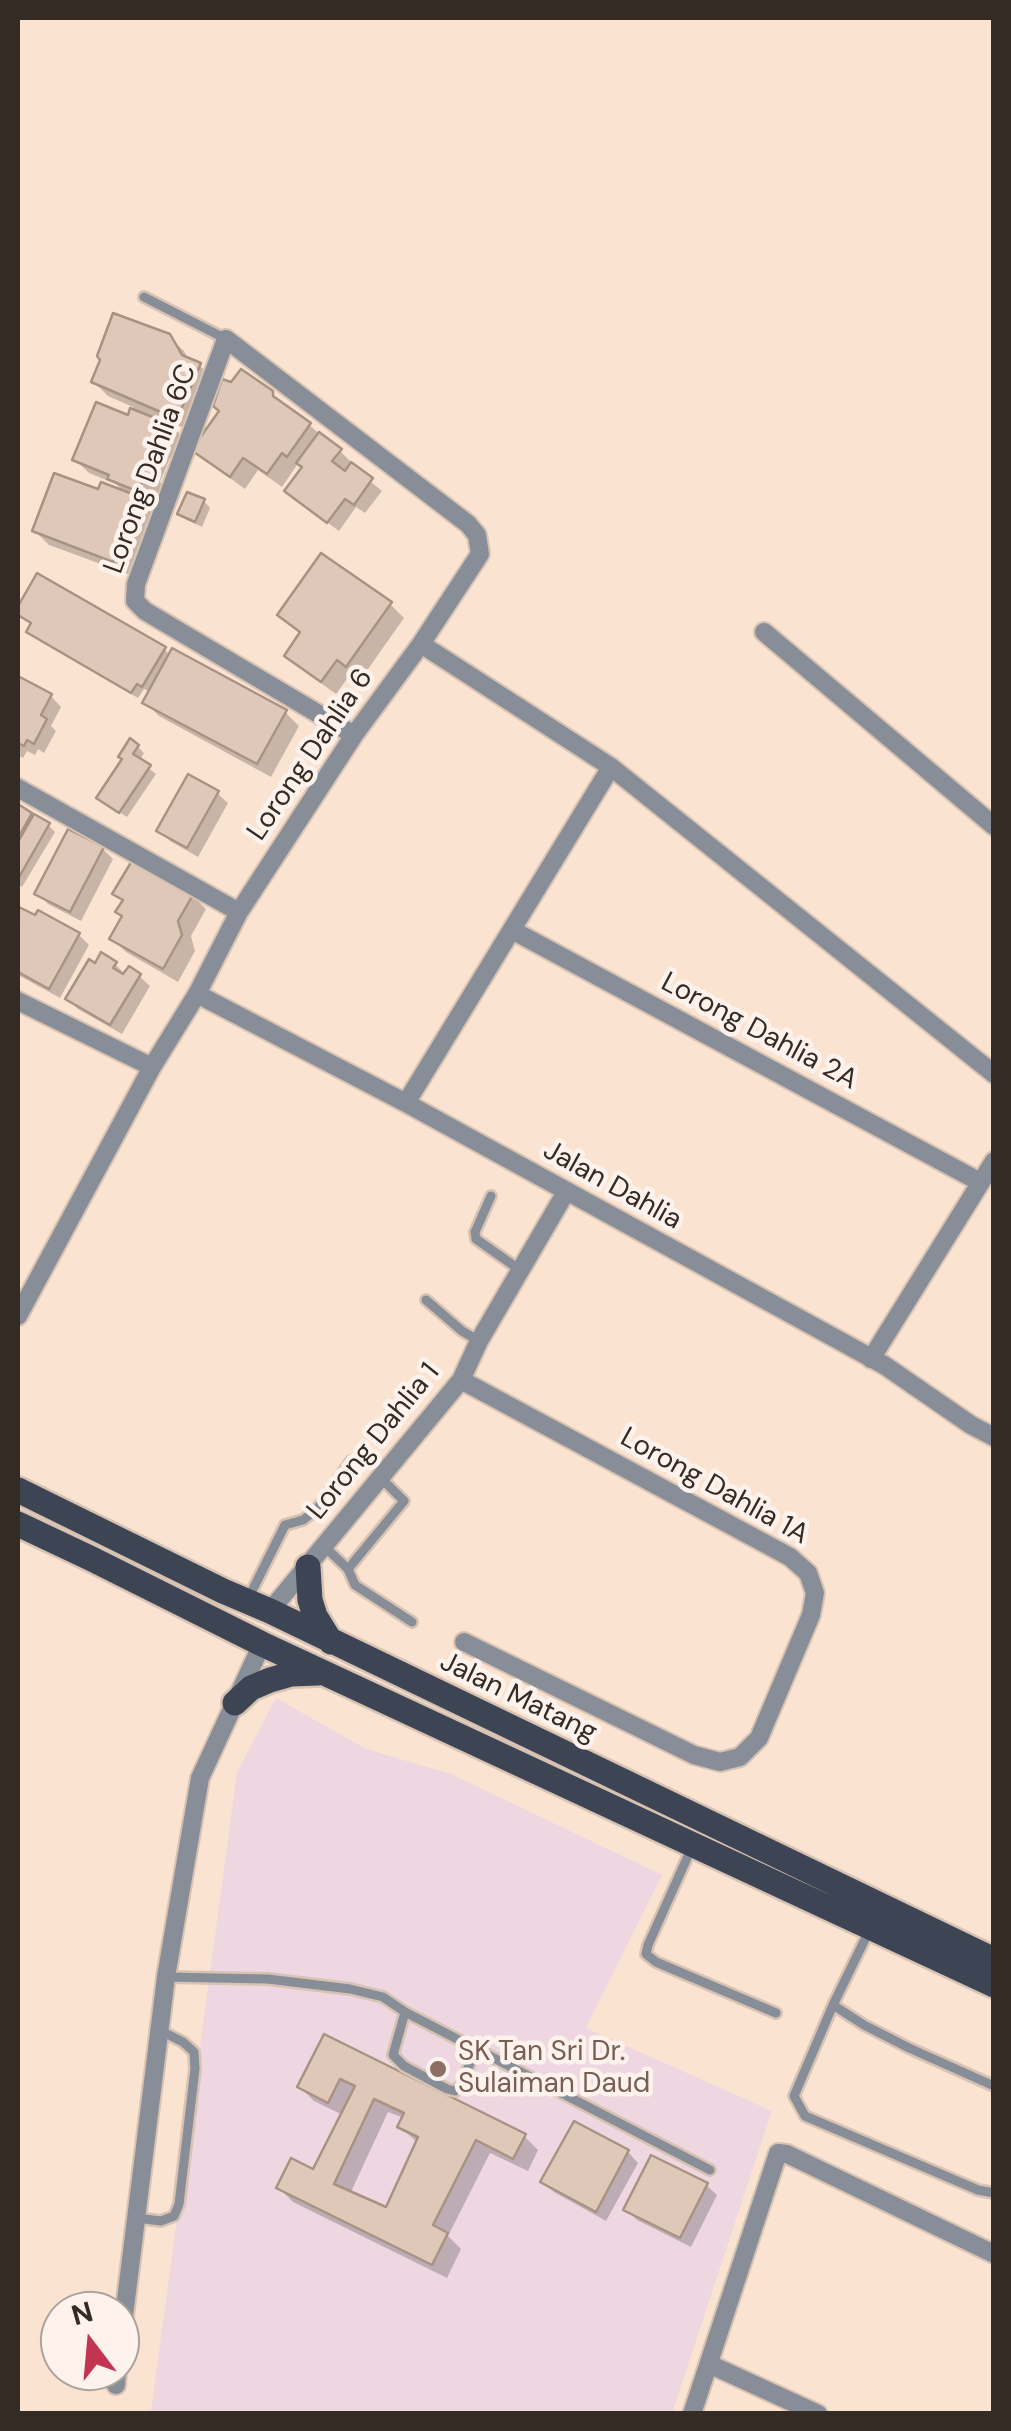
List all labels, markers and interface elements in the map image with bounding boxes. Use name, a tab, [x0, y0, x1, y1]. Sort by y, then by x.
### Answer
street label: Lorong Dahlia 6C	[98, 360, 204, 578]
street label: Lorong Dahlia 6	[241, 663, 381, 847]
street label: Lorong Dahlia 2A	[655, 966, 863, 1098]
street label: Jalan Dahlia	[537, 1134, 687, 1238]
street label: Lorong Dahlia 1	[301, 1357, 447, 1527]
street label: Lorong Dahlia 1A	[614, 1421, 814, 1553]
street label: Jalan Matang	[434, 1646, 602, 1750]
place label: SK Tan Sri Dr. Sulaiman Daud	[458, 2036, 650, 2102]
marker: SK Tan Sri Dr. Sulaiman Daud	[427, 2058, 449, 2080]
north arrow	[40, 2291, 140, 2391]
text: N	[67, 2293, 97, 2334]

